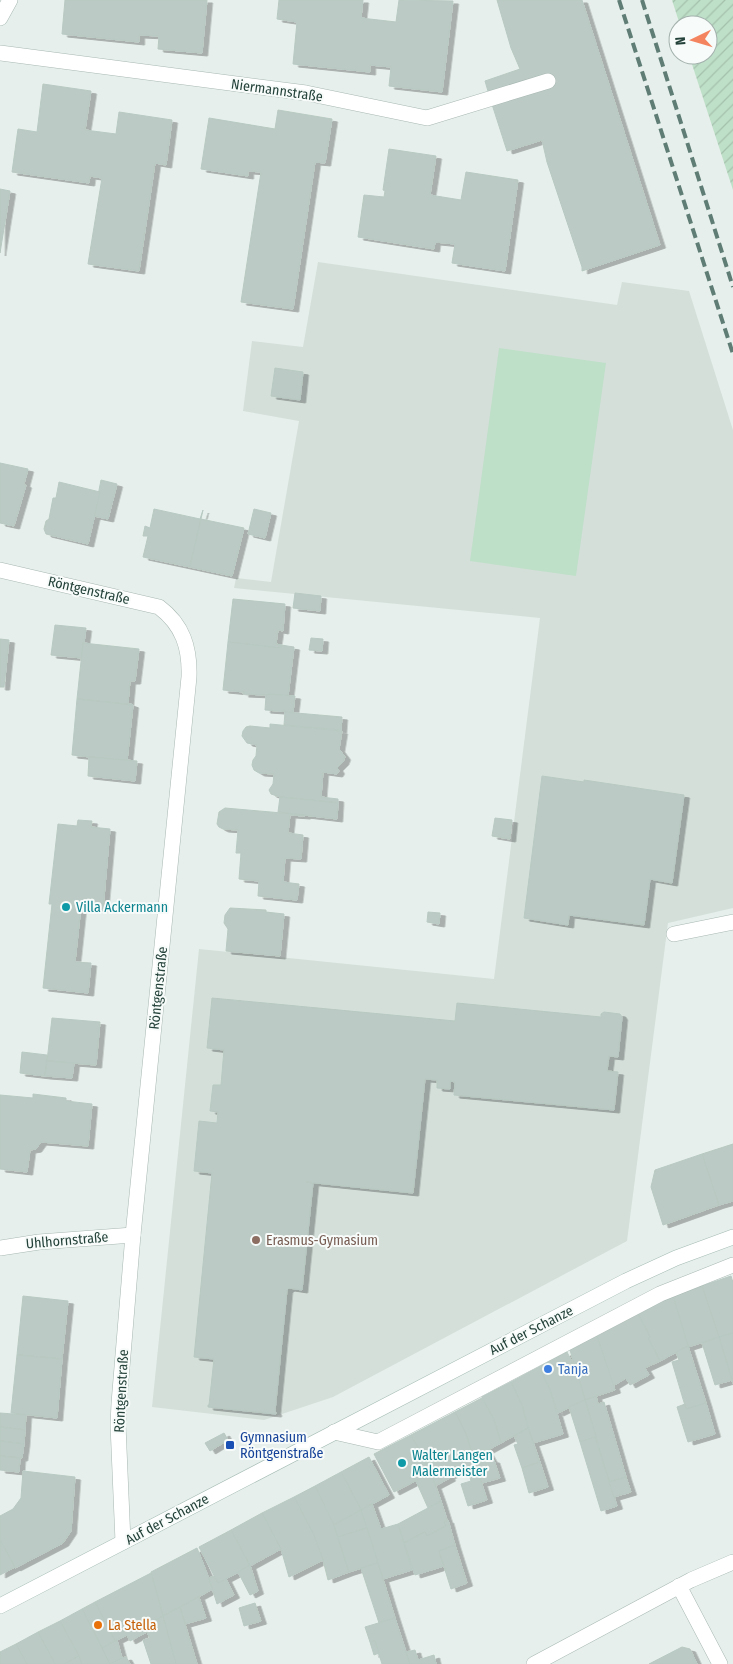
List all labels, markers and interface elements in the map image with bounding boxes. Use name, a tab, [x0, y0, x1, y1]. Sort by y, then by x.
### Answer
north arrow	[668, 15, 718, 65]
text: N	[672, 36, 689, 46]
street label: Niermannstraße	[230, 76, 324, 105]
street label: Röntgenstraße	[46, 573, 132, 608]
place label: Villa Ackermann	[76, 899, 168, 916]
marker: Villa Ackermann	[60, 901, 72, 913]
street label: Röntgenstraße	[146, 946, 171, 1030]
street label: Uhlhornstraße	[25, 1228, 109, 1253]
place label: Erasmus-Gymasium	[266, 1232, 378, 1249]
marker: Erasmus-Gymasium	[250, 1234, 262, 1246]
street label: Auf der Schanze	[486, 1302, 576, 1359]
street label: Röntgenstraße	[111, 1349, 132, 1433]
place label: Tanja	[558, 1361, 589, 1378]
marker: Tanja	[542, 1363, 554, 1375]
place label: Gymnasium Röntgenstraße	[240, 1429, 324, 1462]
marker: Gymnasium Röntgenstraße	[224, 1439, 236, 1451]
place label: Walter Langen Malermeister	[412, 1447, 493, 1480]
marker: Walter Langen Malermeister	[396, 1457, 408, 1469]
street label: Auf der Schanze	[123, 1490, 212, 1548]
place label: La Stella	[108, 1617, 157, 1634]
marker: La Stella	[92, 1619, 104, 1631]

